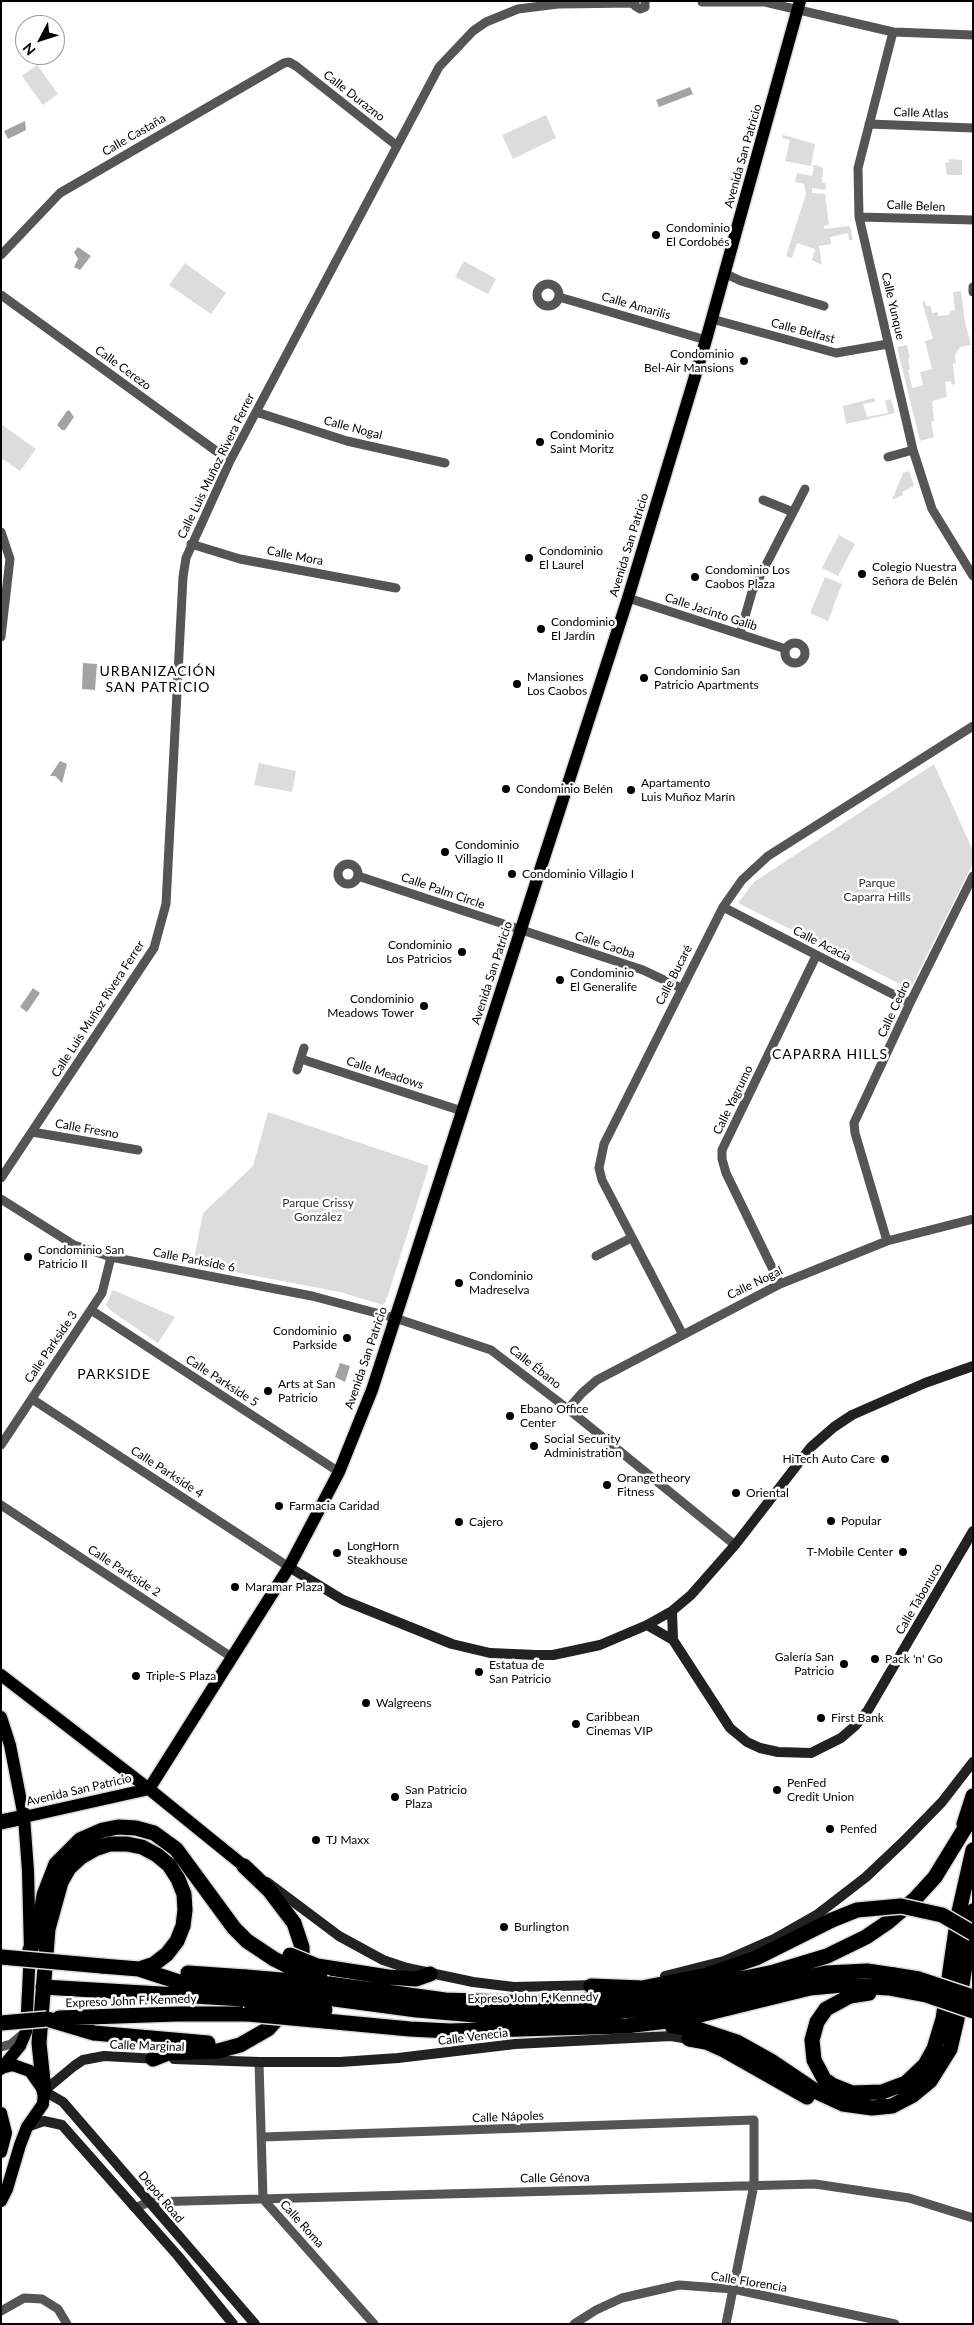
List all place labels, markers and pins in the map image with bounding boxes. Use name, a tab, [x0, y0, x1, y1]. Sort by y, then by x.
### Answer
place label: Condominio El Cordobés	[666, 221, 730, 249]
marker: Condominio El Cordobés	[650, 229, 662, 241]
place label: Condominio Bel-Air Mansions	[644, 347, 734, 375]
marker: Condominio Bel-Air Mansions	[738, 355, 750, 367]
place label: Condominio Saint Moritz	[550, 428, 614, 456]
marker: Condominio Saint Moritz	[534, 436, 546, 448]
place label: Condominio El Laurel	[539, 544, 603, 572]
marker: Condominio El Laurel	[523, 552, 535, 564]
place label: Colegio Nuestra Señora de Belén	[872, 560, 958, 588]
place label: Condominio Los Caobos Plaza	[705, 563, 790, 591]
marker: Colegio Nuestra Señora de Belén	[856, 568, 868, 580]
marker: Condominio Los Caobos Plaza	[689, 571, 701, 583]
place label: Condominio El Jardín	[551, 615, 615, 643]
marker: Condominio El Jardín	[535, 623, 547, 635]
place label: Condominio San Patricio Apartments	[654, 664, 759, 692]
place label: Mansiones Los Caobos	[527, 670, 587, 698]
marker: Condominio San Patricio Apartments	[638, 672, 650, 684]
marker: Mansiones Los Caobos	[511, 678, 523, 690]
place label: Apartamento Luis Muñoz Marín	[641, 776, 735, 804]
place label: Condominio Belén	[516, 782, 613, 796]
marker: Condominio Belén	[500, 783, 512, 795]
marker: Apartamento Luis Muñoz Marín	[625, 784, 637, 796]
place label: Condominio Villagio II	[455, 838, 519, 866]
marker: Condominio Villagio II	[439, 846, 451, 858]
place label: Condominio Villagio I	[522, 867, 634, 881]
marker: Condominio Villagio I	[506, 868, 518, 880]
place label: Condominio Los Patricios	[386, 938, 452, 966]
marker: Condominio Los Patricios	[456, 946, 468, 958]
place label: Condominio El Generalife	[570, 966, 637, 994]
marker: Condominio El Generalife	[554, 974, 566, 986]
place label: Condominio Meadows Tower	[327, 992, 414, 1020]
marker: Condominio Meadows Tower	[418, 1000, 430, 1012]
place label: Condominio San Patricio II	[38, 1243, 124, 1271]
marker: Condominio San Patricio II	[22, 1251, 34, 1263]
place label: Condominio Madreselva	[469, 1269, 533, 1297]
marker: Condominio Madreselva	[453, 1277, 465, 1289]
place label: Condominio Parkside	[273, 1324, 337, 1352]
marker: Condominio Parkside	[341, 1332, 353, 1344]
place label: Arts at San Patricio	[278, 1377, 335, 1405]
marker: Arts at San Patricio	[262, 1385, 274, 1397]
place label: Ebano Office Center	[520, 1402, 588, 1430]
marker: Ebano Office Center	[504, 1410, 516, 1422]
place label: Social Security Administration	[544, 1432, 622, 1460]
marker: Social Security Administration	[528, 1440, 540, 1452]
place label: HiTech Auto Care	[782, 1452, 875, 1466]
marker: HiTech Auto Care	[879, 1453, 891, 1465]
place label: Orangetheory Fitness	[617, 1471, 691, 1499]
marker: Orangetheory Fitness	[601, 1479, 613, 1491]
place label: Oriental	[746, 1486, 789, 1500]
marker: Oriental	[730, 1487, 742, 1499]
place label: Farmacia Caridad	[289, 1499, 379, 1513]
marker: Farmacia Caridad	[273, 1500, 285, 1512]
place label: Popular	[841, 1514, 881, 1528]
place label: Cajero	[469, 1515, 503, 1529]
marker: Popular	[825, 1515, 837, 1527]
marker: Cajero	[453, 1516, 465, 1528]
place label: LongHorn Steakhouse	[347, 1539, 408, 1567]
place label: T-Mobile Center	[807, 1545, 893, 1559]
marker: T-Mobile Center	[897, 1546, 909, 1558]
marker: LongHorn Steakhouse	[331, 1547, 343, 1559]
place label: Maramar Plaza	[245, 1580, 323, 1594]
marker: Maramar Plaza	[229, 1581, 241, 1593]
place label: Galería San Patricio	[775, 1650, 834, 1678]
place label: Pack 'n' Go	[885, 1652, 943, 1666]
marker: Pack 'n' Go	[869, 1653, 881, 1665]
place label: Estatua de San Patricio	[489, 1658, 551, 1686]
marker: Galería San Patricio	[838, 1658, 850, 1670]
marker: Estatua de San Patricio	[473, 1666, 485, 1678]
place label: Triple-S Plaza	[146, 1669, 216, 1683]
marker: Triple-S Plaza	[130, 1670, 142, 1682]
place label: Walgreens	[376, 1696, 431, 1710]
marker: Walgreens	[360, 1697, 372, 1709]
place label: Caribbean Cinemas VIP	[586, 1710, 653, 1738]
place label: First Bank	[831, 1711, 884, 1725]
marker: First Bank	[815, 1712, 827, 1724]
marker: Caribbean Cinemas VIP	[570, 1718, 582, 1730]
place label: PenFed Credit Union	[787, 1776, 854, 1804]
place label: San Patricio Plaza	[405, 1783, 467, 1811]
marker: PenFed Credit Union	[771, 1784, 783, 1796]
marker: San Patricio Plaza	[389, 1791, 401, 1803]
place label: Penfed	[840, 1822, 877, 1836]
marker: Penfed	[824, 1823, 836, 1835]
place label: TJ Maxx	[326, 1833, 369, 1847]
marker: TJ Maxx	[310, 1834, 322, 1846]
place label: Burlington	[514, 1920, 569, 1934]
marker: Burlington	[498, 1921, 510, 1933]

